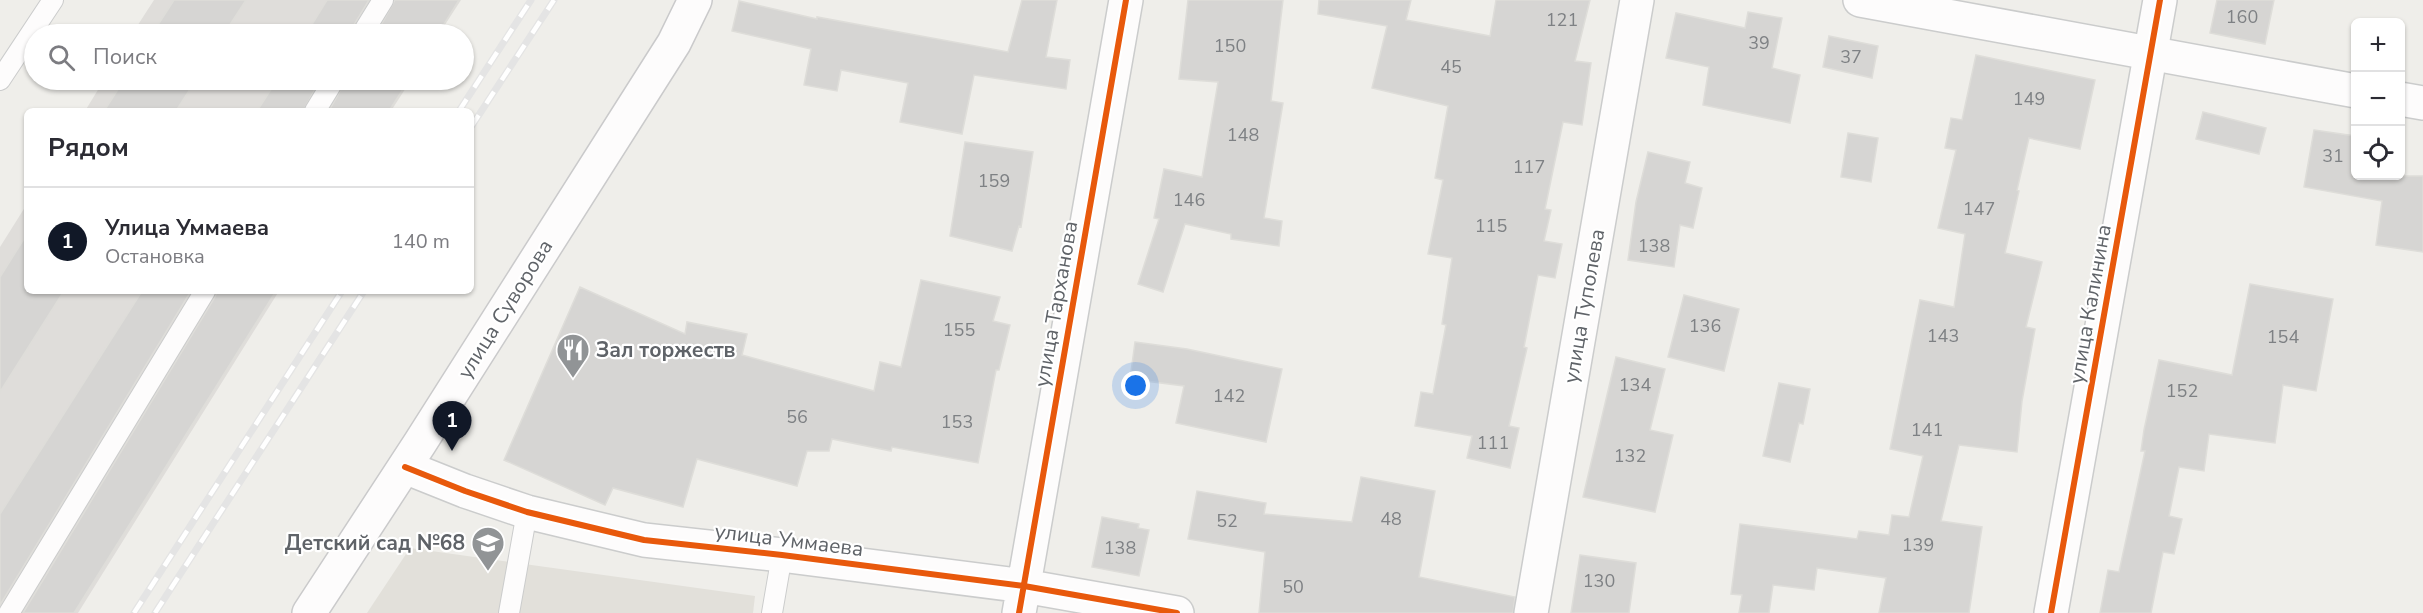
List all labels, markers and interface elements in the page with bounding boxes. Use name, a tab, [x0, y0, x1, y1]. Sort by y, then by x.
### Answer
house number: 160	[2226, 5, 2258, 29]
house number: 121	[1546, 8, 1578, 32]
map controls	[2351, 18, 2405, 180]
button: +	[2351, 18, 2405, 72]
search box	[24, 24, 474, 90]
house number: 39	[1748, 31, 1770, 55]
house number: 150	[1214, 34, 1246, 58]
icon: search	[45, 41, 78, 74]
text: Поиск	[93, 42, 157, 72]
house number: 37	[1840, 45, 1862, 69]
house number: 45	[1440, 55, 1462, 79]
button: −	[2351, 72, 2405, 126]
house number: 149	[2013, 87, 2045, 111]
house number: 148	[1227, 123, 1259, 147]
button: locate	[2351, 126, 2405, 180]
text: Рядом	[48, 130, 129, 165]
house number: 31	[2322, 144, 2344, 168]
house number: 117	[1513, 155, 1545, 179]
house number: 159	[978, 169, 1010, 193]
house number: 146	[1173, 188, 1205, 212]
house number: 147	[1963, 197, 1995, 221]
text: Улица Уммаева	[105, 213, 269, 243]
house number: 115	[1475, 214, 1507, 238]
street label: улица Тарханова	[1028, 219, 1084, 389]
street label: улица Калинина	[2062, 222, 2118, 386]
street label: улица Туполева	[1557, 227, 1611, 385]
text: 1	[62, 228, 74, 255]
text: 140 m	[392, 228, 450, 255]
street label: улица Суворова	[451, 234, 559, 384]
house number: 138	[1638, 234, 1670, 258]
text: Остановка	[105, 243, 205, 270]
house number: 136	[1689, 314, 1721, 338]
house number: 155	[943, 318, 975, 342]
house number: 143	[1927, 324, 1959, 348]
house number: 154	[2267, 325, 2299, 349]
restaurant icon: Зал торжеств	[555, 332, 591, 379]
place label: Зал торжеств	[596, 336, 736, 364]
your location	[1121, 371, 1150, 400]
house number: 134	[1619, 373, 1651, 397]
house number: 152	[2166, 379, 2198, 403]
house number: 142	[1213, 384, 1245, 408]
pin: 1	[432, 402, 472, 451]
house number: 56	[786, 405, 808, 429]
house number: 153	[941, 410, 973, 434]
house number: 141	[1911, 418, 1943, 442]
house number: 111	[1477, 431, 1509, 455]
house number: 132	[1614, 444, 1646, 468]
house number: 48	[1380, 507, 1402, 531]
house number: 52	[1216, 509, 1238, 533]
street label: улица Уммаева	[713, 517, 865, 563]
school or university icon: Детский сад №68	[470, 525, 506, 572]
place label: Детский сад №68	[285, 529, 465, 557]
house number: 139	[1902, 533, 1934, 557]
house number: 138	[1104, 536, 1136, 560]
house number: 130	[1583, 569, 1615, 593]
house number: 50	[1282, 575, 1304, 599]

